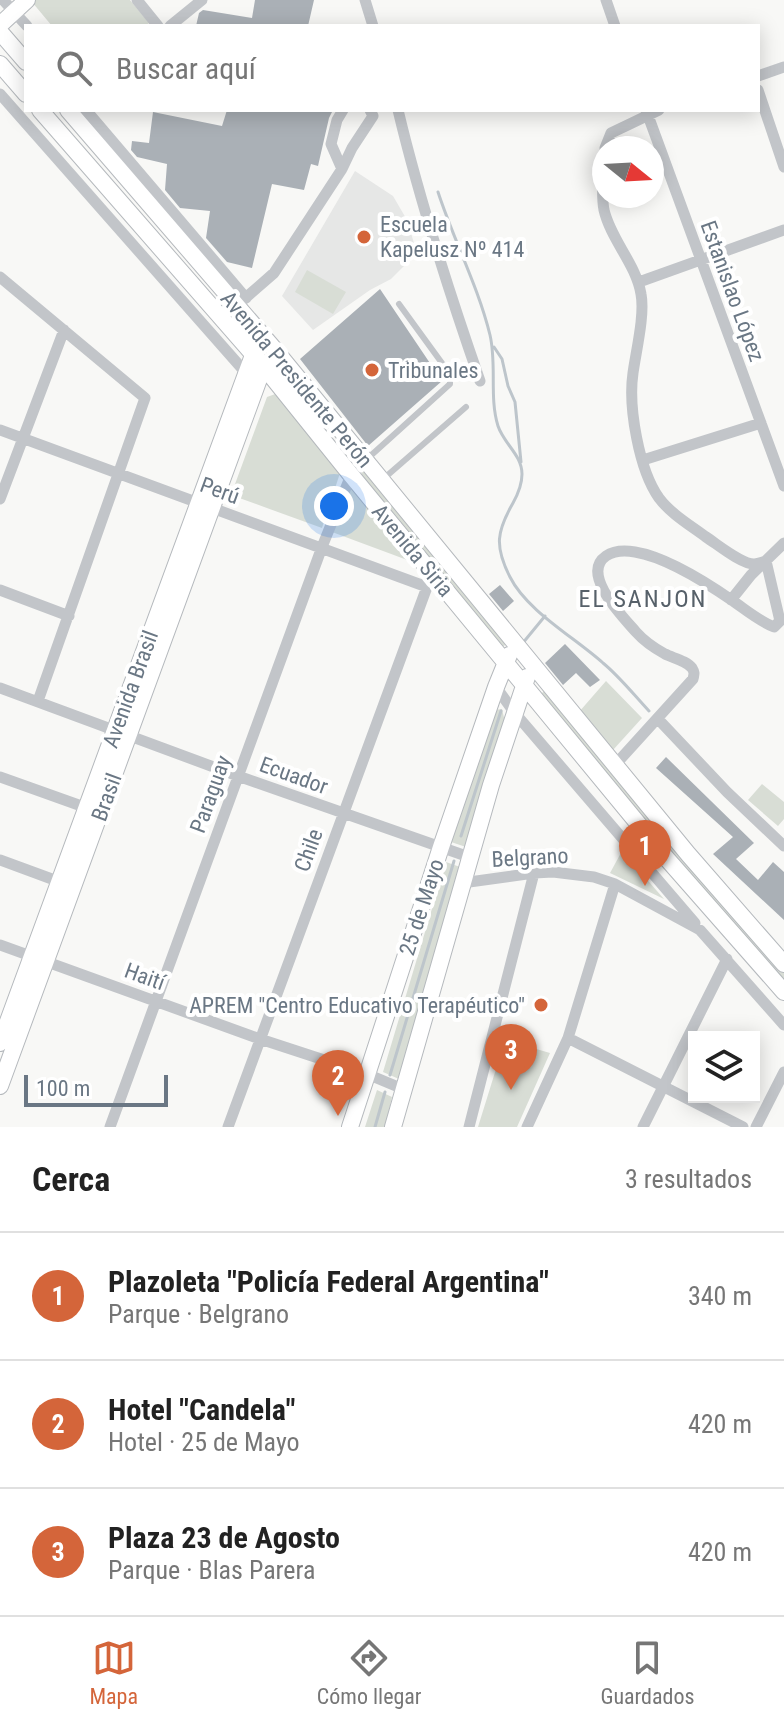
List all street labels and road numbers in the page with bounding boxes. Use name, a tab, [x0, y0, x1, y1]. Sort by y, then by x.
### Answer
street label: Estanislao López	[696, 217, 770, 365]
street label: Avenida Presidente Perón	[216, 286, 378, 473]
street label: Perú	[197, 472, 243, 509]
street label: Avenida Siria	[367, 499, 458, 602]
street label: Avenida Brasil	[98, 627, 163, 751]
street label: Paraguay	[185, 752, 236, 836]
street label: Ecuador	[256, 752, 332, 799]
street label: Brasil	[86, 770, 127, 824]
street label: Chile	[289, 825, 328, 875]
street label: Belgrano	[491, 843, 569, 872]
street label: 25 de Mayo	[394, 856, 449, 959]
street label: Haití	[121, 958, 169, 995]

